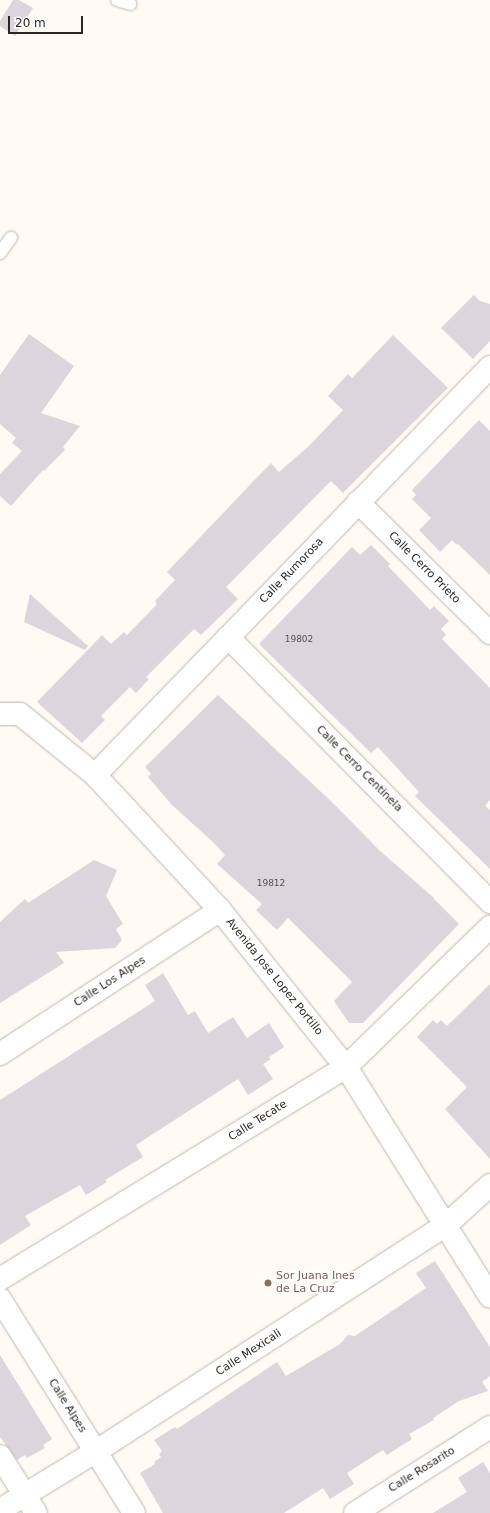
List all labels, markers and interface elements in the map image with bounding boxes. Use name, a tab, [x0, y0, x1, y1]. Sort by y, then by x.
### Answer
scale bar	[10, 8, 85, 34]
text: 20 m	[15, 16, 46, 30]
street label: Calle Cerro Prieto	[385, 529, 463, 607]
street label: Calle Rumorosa	[257, 536, 327, 606]
house number: 19802	[285, 634, 313, 644]
street label: Calle Cerro Centinela	[313, 723, 405, 815]
house number: 19812	[257, 878, 285, 888]
street label: Avenida Jose Lopez Portillo	[223, 916, 325, 1038]
street label: Calle Los Alpes	[72, 954, 148, 1010]
street label: Calle Tecate	[226, 1098, 290, 1144]
place label: Sor Juana Ines de La Cruz	[276, 1270, 355, 1296]
marker: Sor Juana Ines de La Cruz	[263, 1278, 273, 1288]
street label: Calle Mexicali	[214, 1327, 284, 1379]
street label: Calle Alpes	[45, 1377, 89, 1435]
street label: Calle Rosarito	[386, 1444, 458, 1496]

